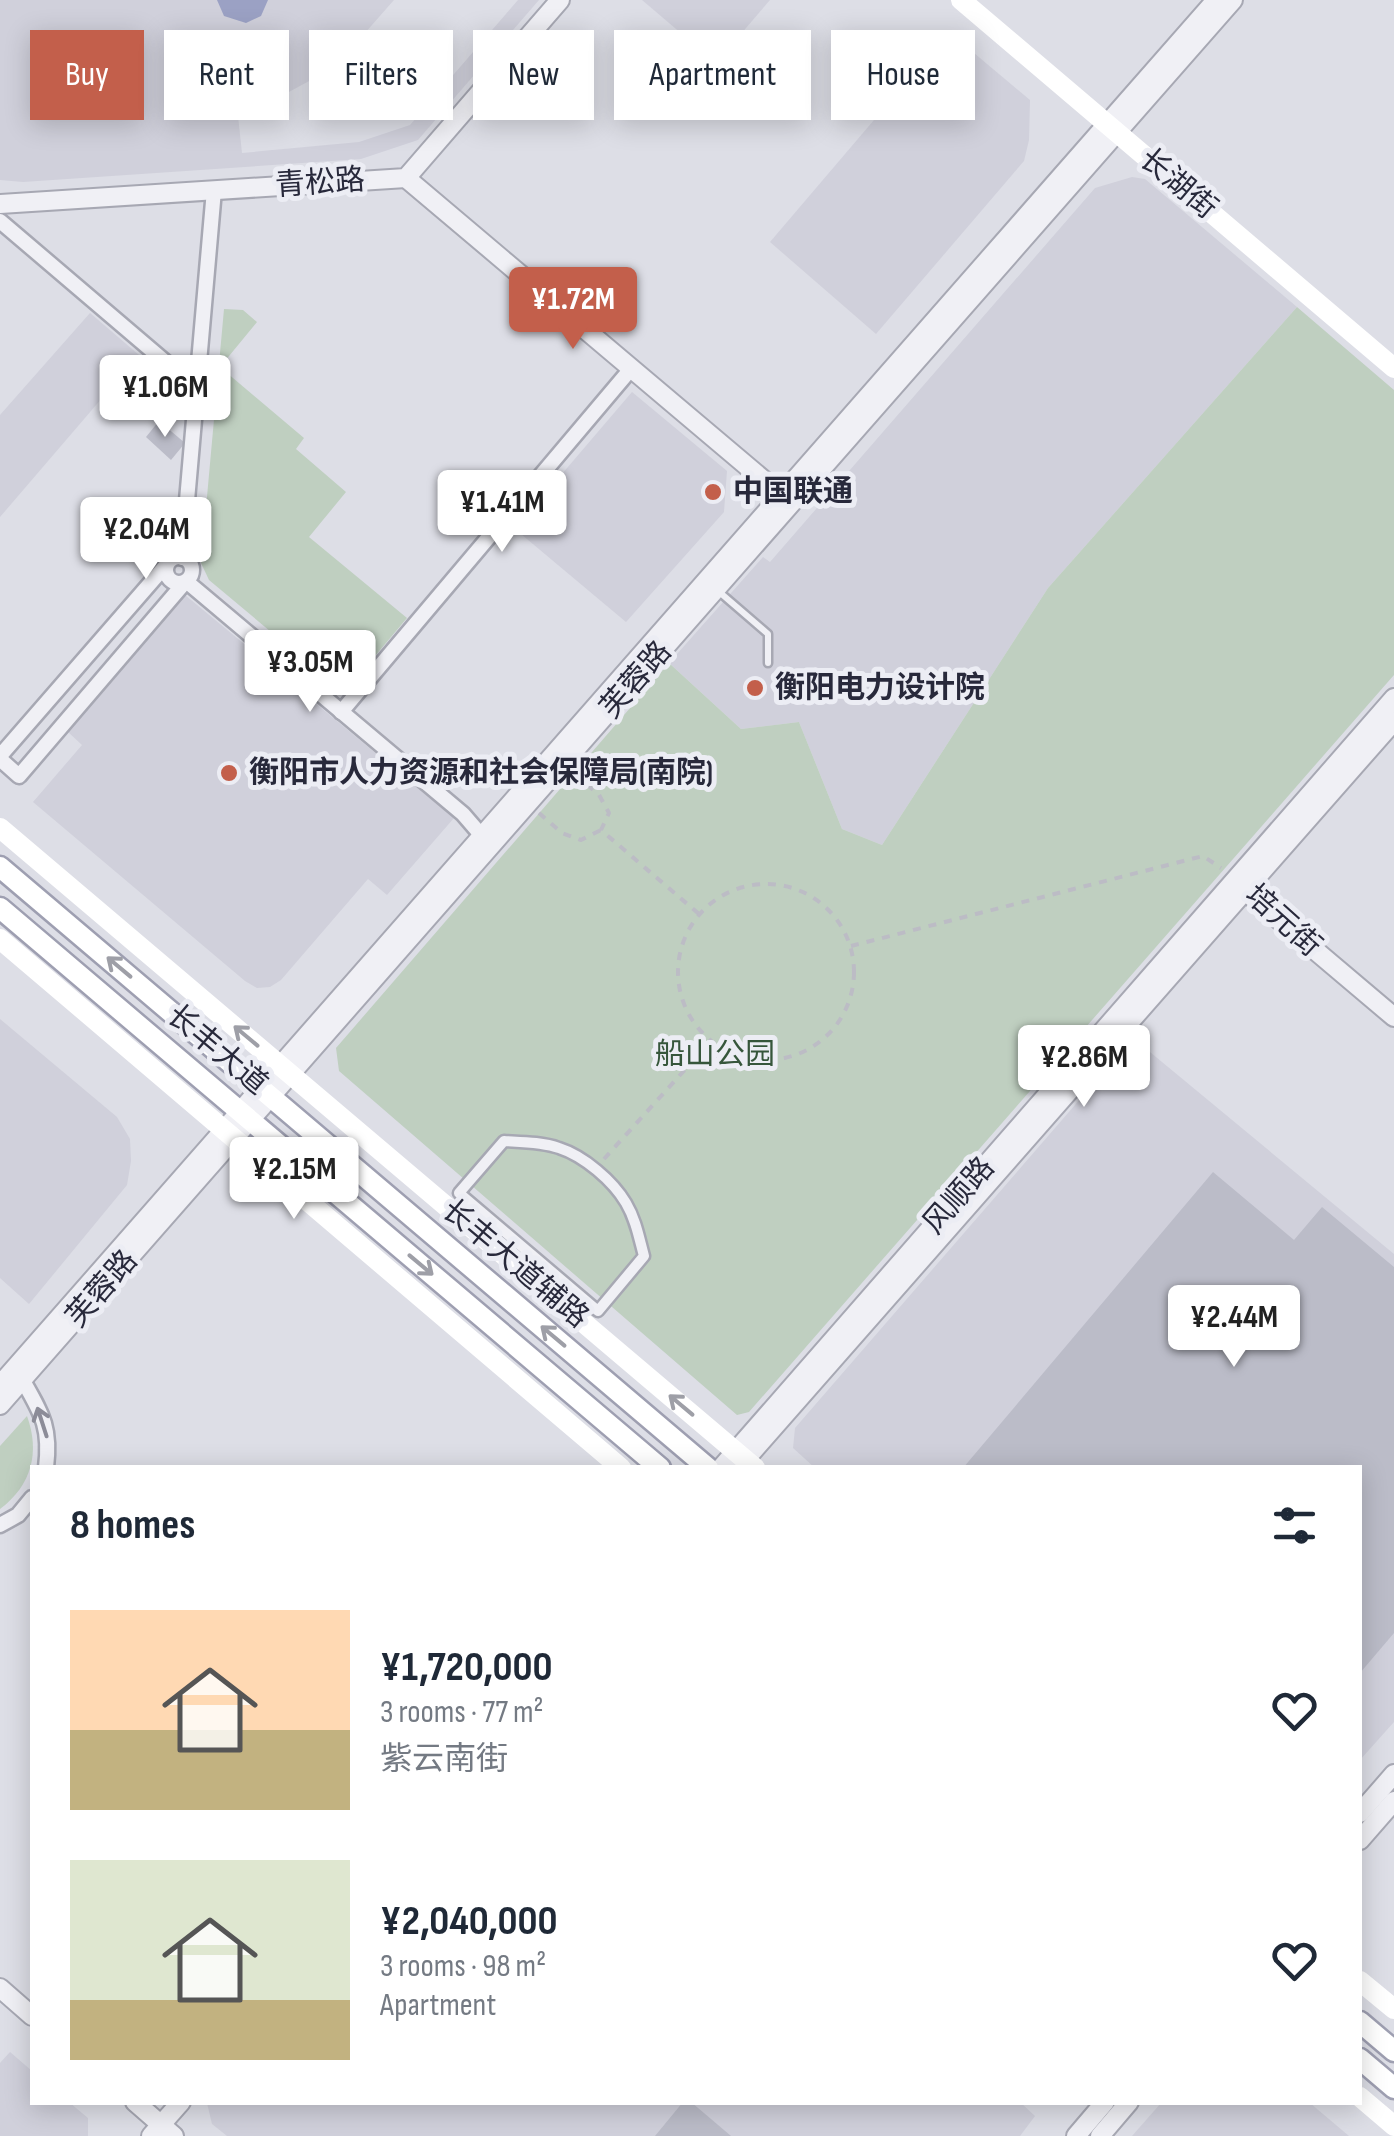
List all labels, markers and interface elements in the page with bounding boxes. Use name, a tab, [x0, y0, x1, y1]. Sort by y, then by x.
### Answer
chip: Buy	[30, 30, 144, 120]
chip: Rent	[164, 30, 289, 120]
chip: Filters	[309, 30, 453, 120]
chip: New	[473, 30, 594, 120]
chip: Apartment	[614, 30, 811, 120]
chip: House	[831, 30, 975, 120]
street label: 长湖街	[1132, 141, 1224, 227]
street label: 青松路	[274, 162, 366, 204]
pin: ¥1.72M	[492, 267, 654, 352]
text: ¥1.72M	[531, 280, 615, 319]
pin: ¥1.06M	[84, 355, 246, 440]
text: ¥1.06M	[122, 368, 208, 407]
pin: ¥1.41M	[421, 470, 583, 555]
place label: 中国联通	[733, 474, 853, 510]
marker: 中国联通	[702, 481, 724, 503]
text: ¥1.41M	[460, 483, 544, 522]
pin: ¥2.04M	[65, 497, 227, 582]
text: ¥2.04M	[102, 510, 190, 549]
pin: ¥3.05M	[229, 630, 391, 715]
street label: 芙蓉路	[593, 634, 679, 726]
text: ¥3.05M	[267, 643, 353, 682]
place label: 衡阳电力设计院	[775, 670, 985, 706]
marker: 衡阳电力设计院	[744, 677, 766, 699]
place label: 衡阳市人力资源和社会保障局(南院)	[249, 755, 713, 791]
marker: 衡阳市人力资源和社会保障局(南院)	[218, 762, 240, 784]
street label: 培元街	[1238, 878, 1328, 964]
one-way arrow	[107, 956, 132, 979]
street label: 长丰大道	[159, 998, 275, 1102]
one-way arrow	[233, 1025, 259, 1047]
pin: ¥2.86M	[1003, 1025, 1165, 1110]
park label: 船山公园	[655, 1037, 775, 1073]
text: ¥2.86M	[1040, 1038, 1128, 1077]
pin: ¥2.15M	[213, 1137, 375, 1222]
text: ¥2.15M	[252, 1150, 336, 1189]
street label: 风顺路	[916, 1150, 1002, 1242]
street label: 长丰大道辅路	[434, 1192, 596, 1336]
street label: 芙蓉路	[59, 1243, 145, 1335]
one-way arrow	[408, 1254, 434, 1276]
pin: ¥2.44M	[1153, 1285, 1315, 1370]
text: ¥2.44M	[1190, 1298, 1278, 1337]
one-way arrow	[541, 1326, 567, 1348]
one-way arrow	[668, 1394, 694, 1416]
one-way arrow	[32, 1406, 50, 1438]
icon: filters	[1267, 1498, 1322, 1553]
text: 8 homes	[70, 1500, 195, 1551]
text: ¥1,720,000	[380, 1642, 553, 1693]
icon: home	[150, 1650, 270, 1770]
icon: heart	[1267, 1683, 1322, 1738]
text: 3 rooms · 77 m²	[380, 1693, 544, 1732]
text: 紫云南街	[380, 1740, 508, 1779]
text: ¥2,040,000	[380, 1896, 557, 1947]
icon: home	[150, 1900, 270, 2020]
icon: heart	[1267, 1933, 1322, 1988]
text: 3 rooms · 98 m²	[380, 1947, 546, 1986]
text: Apartment	[380, 1986, 496, 2025]

